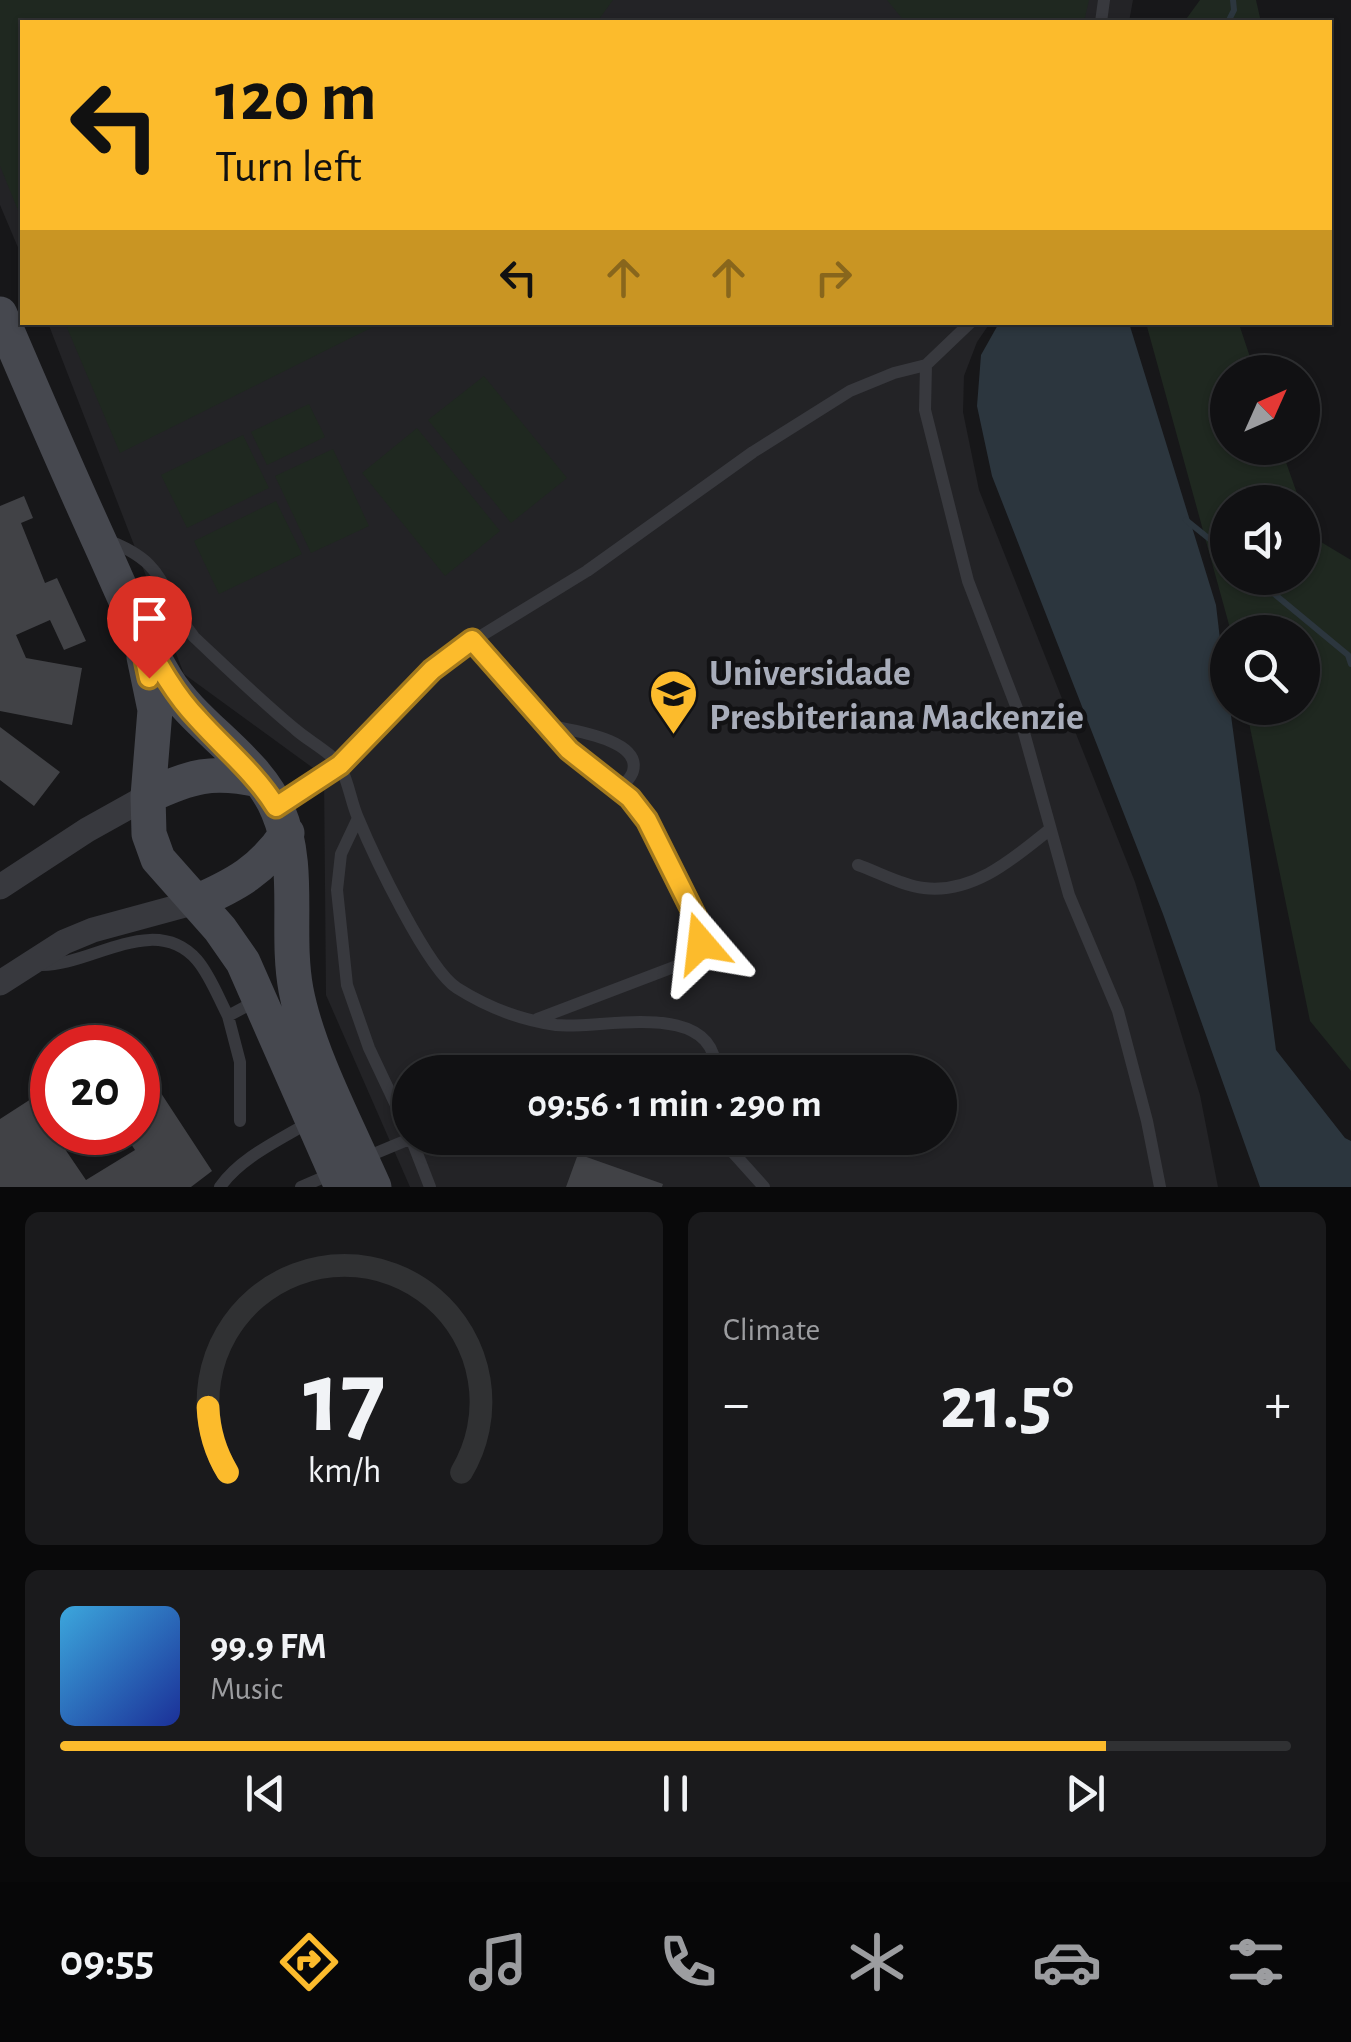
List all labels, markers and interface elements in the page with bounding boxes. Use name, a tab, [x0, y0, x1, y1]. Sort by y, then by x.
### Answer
icon: left	[50, 60, 180, 190]
text: 120 m	[215, 63, 377, 133]
text: Turn left	[215, 145, 362, 190]
icon: left	[491, 250, 546, 305]
icon: ahead	[596, 250, 651, 305]
icon: ahead	[701, 250, 756, 305]
icon: right	[806, 250, 861, 305]
north arrow	[1210, 355, 1320, 465]
map controls	[1210, 355, 1320, 725]
button: sound	[1210, 485, 1320, 595]
pin	[107, 576, 192, 679]
icon: arrive	[122, 591, 177, 646]
button: search	[1210, 615, 1320, 725]
place label: Universidade Presbiteriana Mackenzie	[709, 655, 1084, 737]
school or university icon: Universidade Presbiteriana Mackenzie	[648, 668, 700, 736]
position arrow	[649, 891, 753, 995]
speed limit sign: 20	[30, 1025, 160, 1155]
text: 09:56 · 1 min · 290 m	[527, 1086, 822, 1124]
text: Climate	[723, 1314, 820, 1346]
text: 17	[303, 1347, 385, 1451]
text: 21.5°	[940, 1367, 1074, 1442]
text: −	[723, 1377, 749, 1432]
text: +	[1265, 1377, 1291, 1432]
text: km/h	[307, 1453, 381, 1489]
text: 99.9 FM	[210, 1628, 327, 1666]
text: Music	[210, 1673, 283, 1705]
icon: previous	[238, 1766, 293, 1821]
icon: pause	[648, 1766, 703, 1821]
icon: next	[1058, 1766, 1113, 1821]
icon: directions	[274, 1927, 344, 1997]
icon: music	[463, 1927, 533, 1997]
icon: phone	[653, 1927, 723, 1997]
icon: climate	[842, 1927, 912, 1997]
icon: car	[1032, 1927, 1102, 1997]
icon: filters	[1221, 1927, 1291, 1997]
text: 09:55	[60, 1939, 154, 1984]

